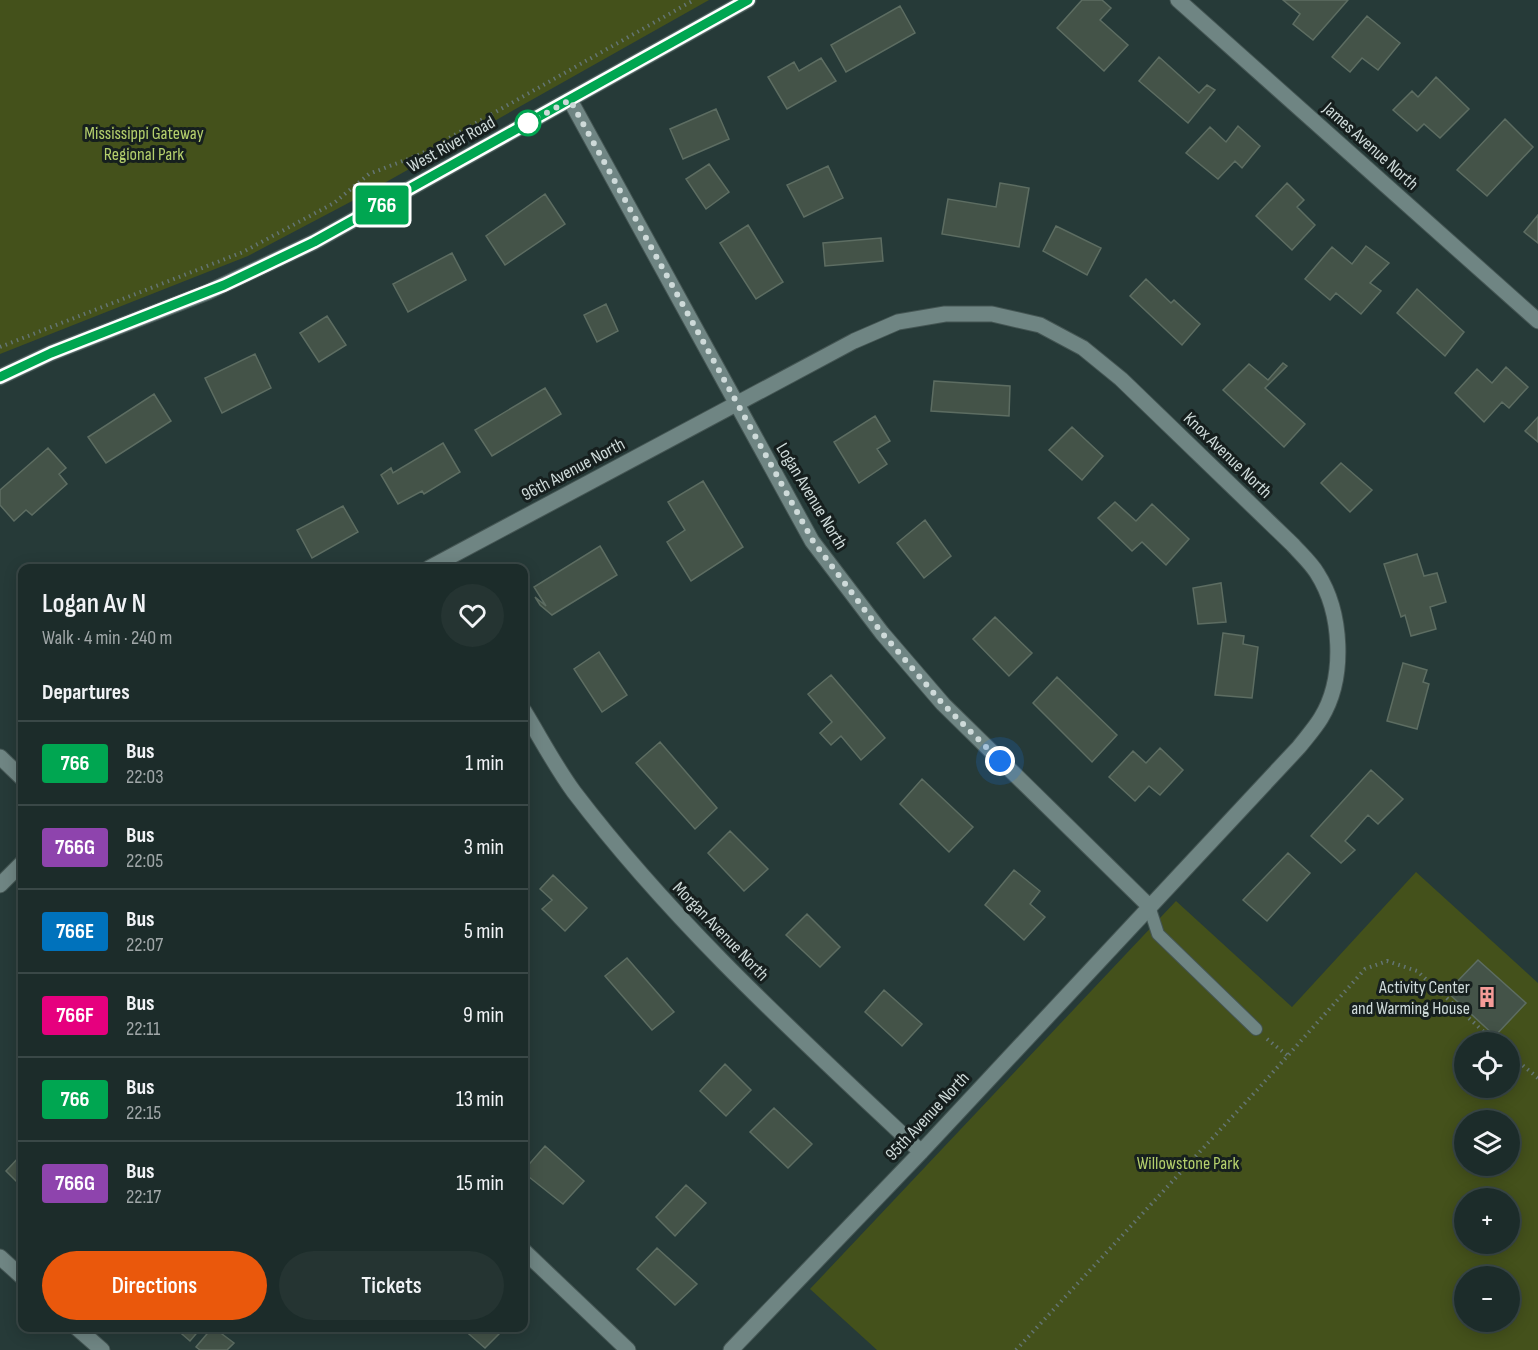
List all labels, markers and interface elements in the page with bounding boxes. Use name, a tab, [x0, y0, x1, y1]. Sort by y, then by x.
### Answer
street label: James Avenue North	[1318, 97, 1423, 195]
unlabelled marker	[515, 110, 541, 136]
street label: West River Road	[404, 112, 499, 177]
park label: Mississippi Gateway Regional Park	[84, 123, 204, 165]
line badge: 766	[348, 186, 416, 224]
text: 766	[368, 193, 396, 218]
street label: Knox Avenue North	[1179, 408, 1276, 503]
street label: 96th Avenue North	[518, 433, 628, 505]
street label: Logan Avenue North	[772, 439, 852, 553]
button: heart	[441, 584, 504, 647]
text: Logan Av N	[42, 587, 146, 620]
text: Walk · 4 min · 240 m	[42, 626, 172, 650]
text: Departures	[42, 679, 130, 706]
text: Bus	[126, 738, 155, 765]
your location	[985, 746, 1015, 776]
text: 1 min	[465, 750, 504, 777]
text: 766	[61, 751, 89, 776]
text: 22:03	[126, 765, 164, 789]
text: Bus	[126, 822, 155, 849]
text: 3 min	[464, 834, 504, 861]
text: 766G	[55, 835, 95, 860]
text: 22:05	[126, 849, 163, 873]
street label: Morgan Avenue North	[668, 878, 773, 985]
text: Bus	[126, 906, 155, 933]
text: 5 min	[464, 918, 504, 945]
text: 766E	[56, 919, 94, 944]
text: 22:07	[126, 933, 163, 957]
place label: Activity Center and Warming House	[1351, 977, 1470, 1019]
building icon: Activity Center and Warming House	[1475, 985, 1499, 1009]
text: Bus	[126, 990, 155, 1017]
text: 9 min	[463, 1002, 504, 1029]
text: 766F	[56, 1003, 94, 1028]
text: 22:11	[126, 1017, 160, 1041]
map controls	[1454, 1032, 1520, 1332]
button: locate	[1454, 1032, 1520, 1098]
street label: 95th Avenue North	[881, 1068, 974, 1165]
text: Bus	[126, 1074, 155, 1101]
text: 13 min	[456, 1086, 504, 1113]
text: 766	[61, 1087, 89, 1112]
text: 22:15	[126, 1101, 161, 1125]
button: layers	[1454, 1110, 1520, 1176]
park label: Willowstone Park	[1137, 1153, 1239, 1174]
text: Bus	[126, 1158, 155, 1185]
text: 15 min	[456, 1170, 504, 1197]
text: 766G	[55, 1171, 95, 1196]
text: 22:17	[126, 1185, 161, 1209]
button: +	[1454, 1188, 1520, 1254]
button: Directions	[42, 1251, 267, 1320]
button: Tickets	[279, 1251, 504, 1320]
button: −	[1454, 1266, 1520, 1332]

